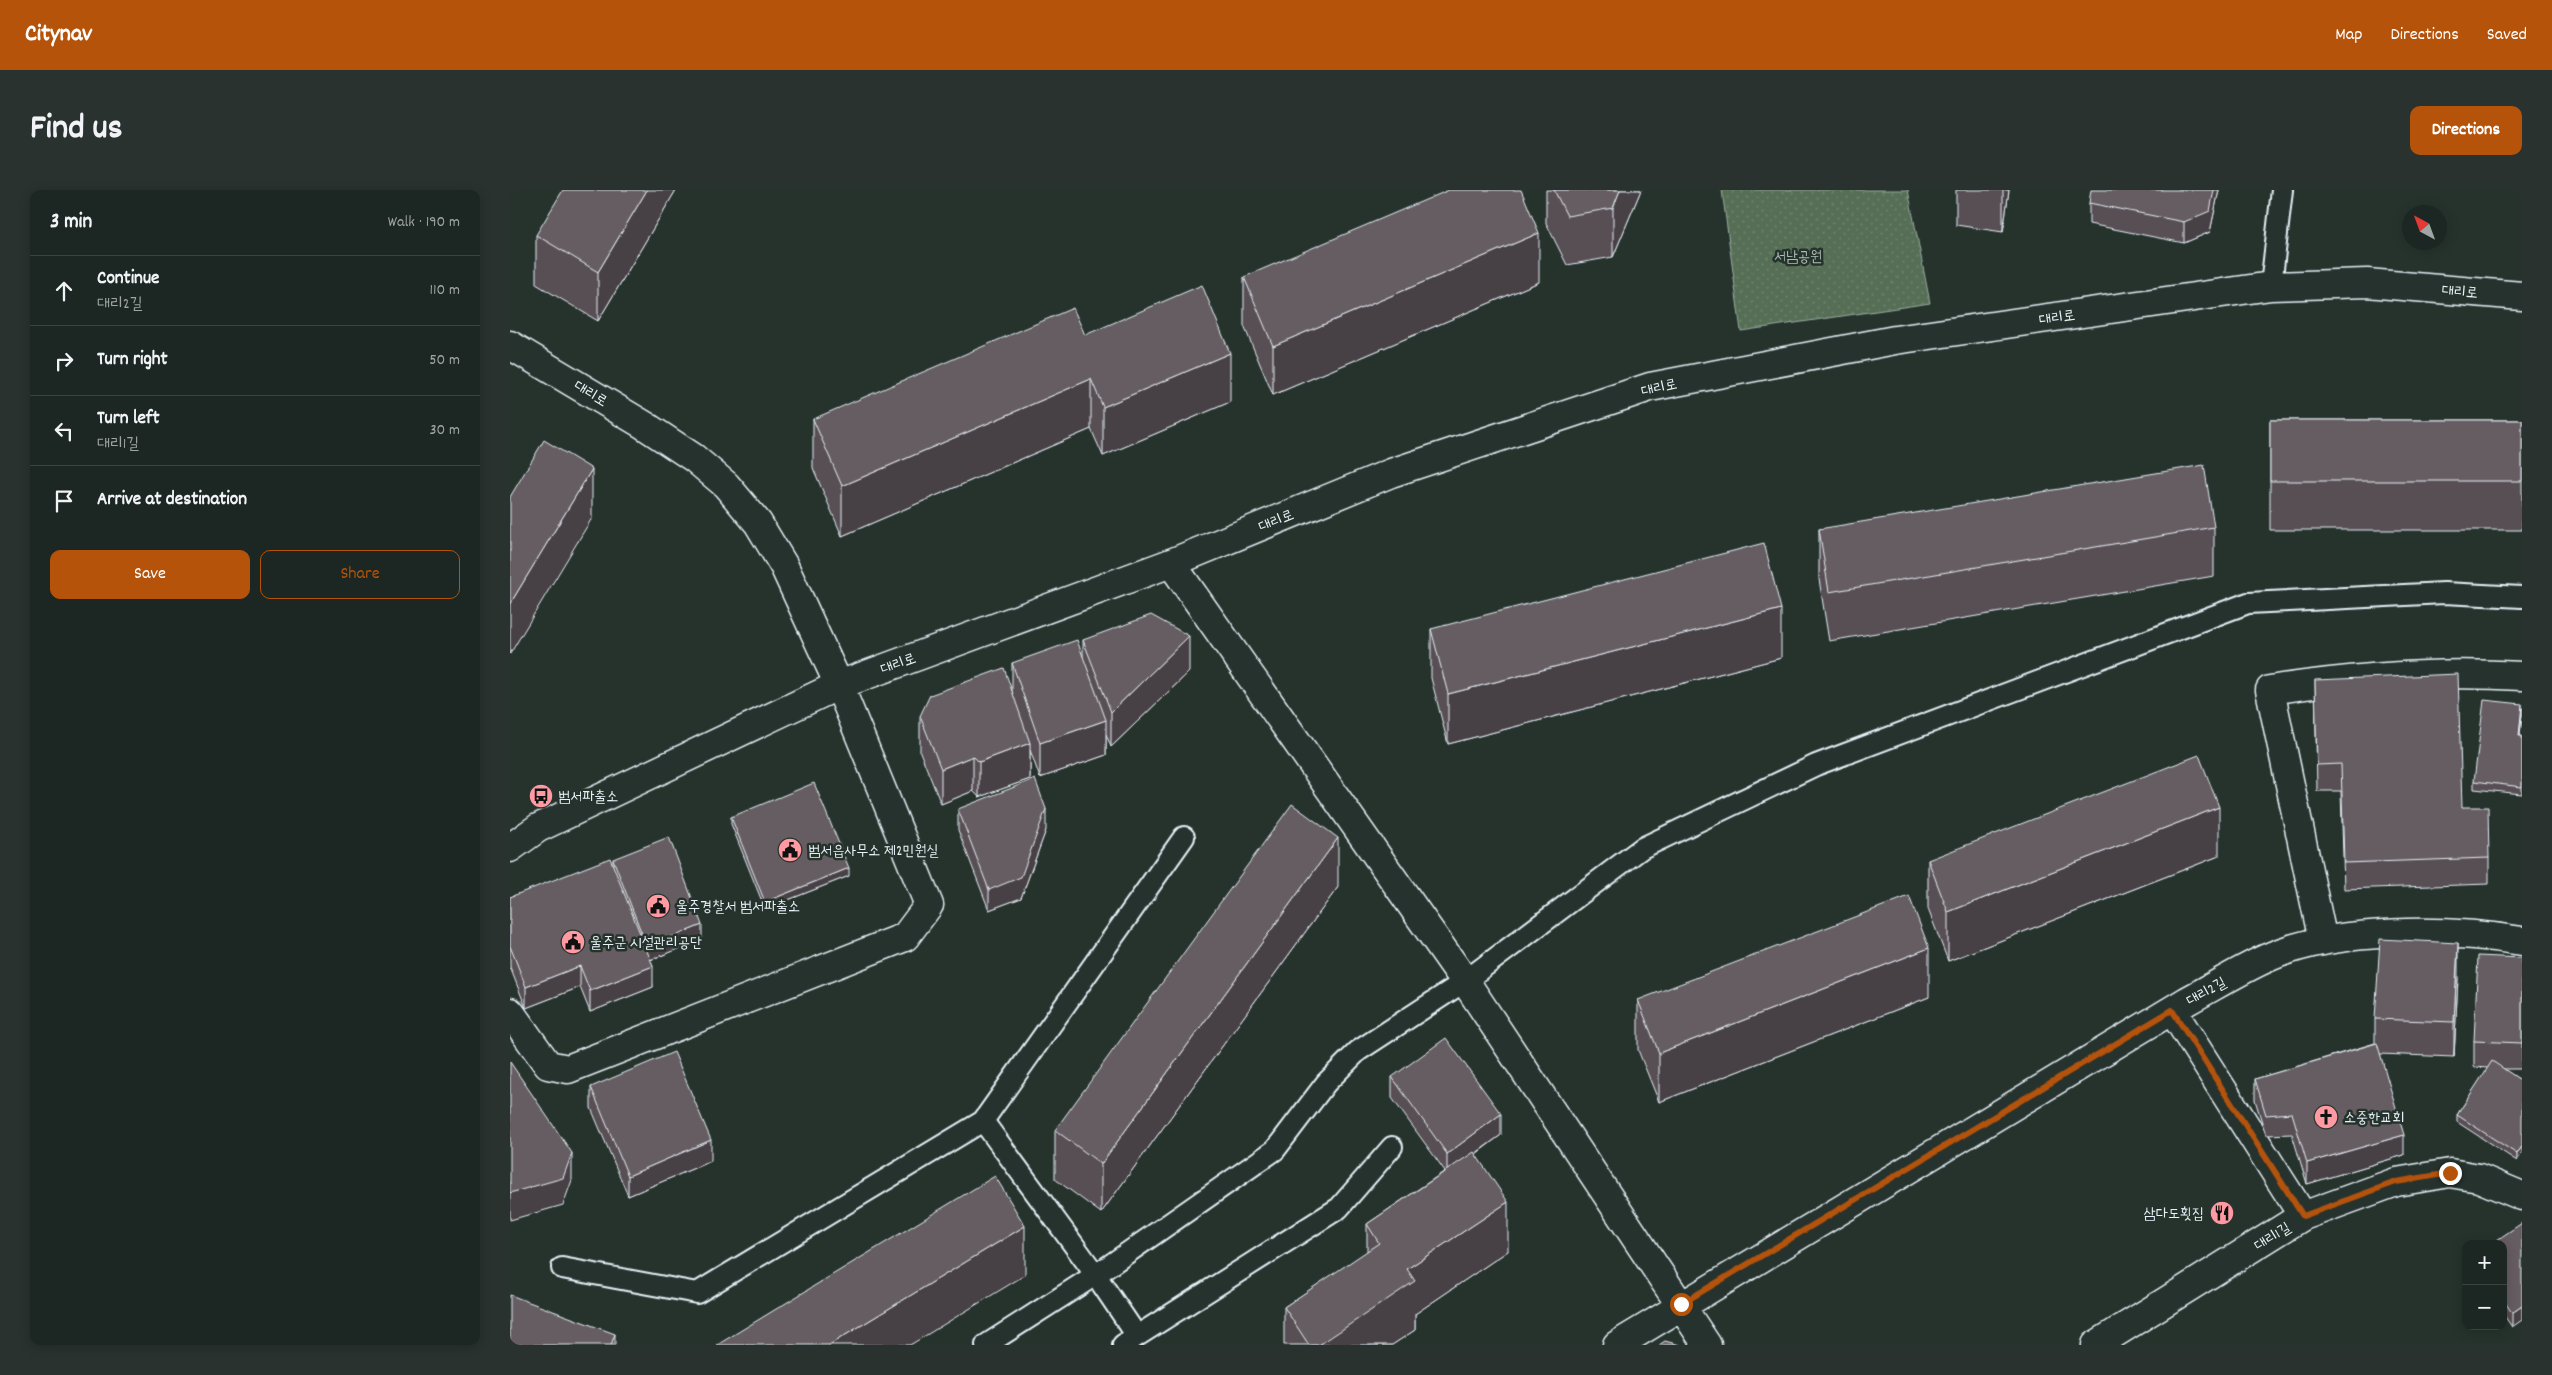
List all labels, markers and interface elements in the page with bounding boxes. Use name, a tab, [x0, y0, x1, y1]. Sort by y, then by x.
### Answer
text: Citynav	[25, 18, 92, 52]
text: Map	[2335, 23, 2362, 48]
text: Directions	[2390, 23, 2459, 48]
text: Saved	[2487, 23, 2527, 48]
text: Find us	[30, 105, 122, 155]
button: Directions	[2410, 106, 2522, 155]
north arrow	[2402, 205, 2447, 250]
text: 3 min	[50, 208, 92, 238]
text: Walk · 190 m	[388, 211, 460, 234]
park label: 서남공원	[1774, 247, 1822, 269]
text: Continue	[97, 266, 159, 293]
icon: ahead	[50, 277, 78, 305]
text: 110 m	[430, 279, 460, 302]
street label: 대리로	[2441, 280, 2479, 306]
text: 대리2길	[97, 293, 143, 316]
street label: 대리로	[2038, 306, 2077, 332]
icon: right	[50, 347, 78, 375]
text: Turn right	[97, 347, 168, 374]
text: 50 m	[429, 349, 460, 372]
street label: 대리로	[1639, 374, 1680, 404]
street label: 대리로	[569, 376, 611, 413]
text: Turn left	[97, 406, 160, 433]
icon: left	[50, 417, 78, 445]
text: 30 m	[430, 419, 460, 442]
text: 대리1길	[97, 433, 139, 456]
icon: arrive	[50, 487, 78, 515]
text: Arrive at destination	[97, 487, 247, 514]
street label: 대리로	[1256, 505, 1298, 539]
button: Save	[50, 550, 250, 599]
button: Share	[260, 550, 460, 599]
street label: 대리로	[878, 648, 919, 681]
bus stop icon: 범서파출소	[528, 783, 554, 809]
place label: 범서파출소	[558, 787, 618, 809]
public building icon: 범서읍사무소 제2민원실	[777, 837, 803, 863]
place label: 범서읍사무소 제2민원실	[808, 841, 939, 863]
public building icon: 울주경찰서 범서파출소	[645, 893, 671, 919]
place label: 울주경찰서 범서파출소	[676, 897, 800, 919]
public building icon: 울주군 시설관리공단	[560, 929, 586, 955]
place label: 울주군 시설관리공단	[590, 933, 702, 955]
street label: 대리2길	[2183, 973, 2231, 1013]
church icon: 소중한교회	[2313, 1104, 2339, 1130]
place label: 소중한교회	[2344, 1108, 2404, 1130]
route end	[2439, 1162, 2462, 1185]
restaurant icon: 삼다도횟집	[2209, 1200, 2235, 1226]
place label: 삼다도횟집	[2144, 1204, 2204, 1226]
street label: 대리1길	[2250, 1218, 2296, 1257]
map controls	[2462, 1240, 2507, 1330]
button: +	[2462, 1240, 2507, 1285]
button: −	[2462, 1285, 2507, 1330]
route start	[1670, 1293, 1693, 1316]

